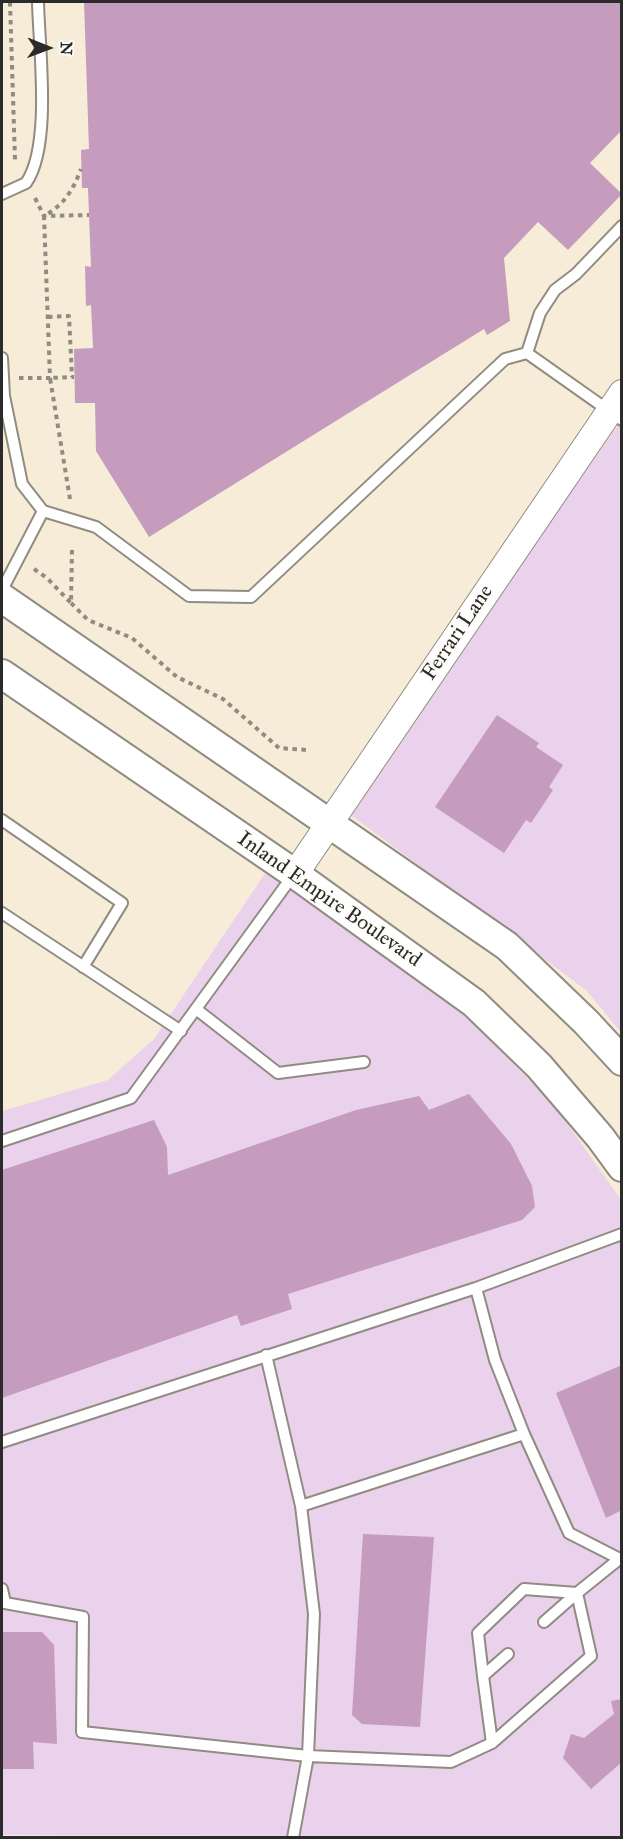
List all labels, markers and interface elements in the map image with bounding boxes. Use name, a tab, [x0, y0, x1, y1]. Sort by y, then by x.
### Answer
north arrow	[18, 18, 78, 78]
text: N	[57, 41, 76, 55]
street label: Ferrari Lane	[417, 581, 499, 685]
street label: Inland Empire Boulevard	[232, 827, 426, 973]

